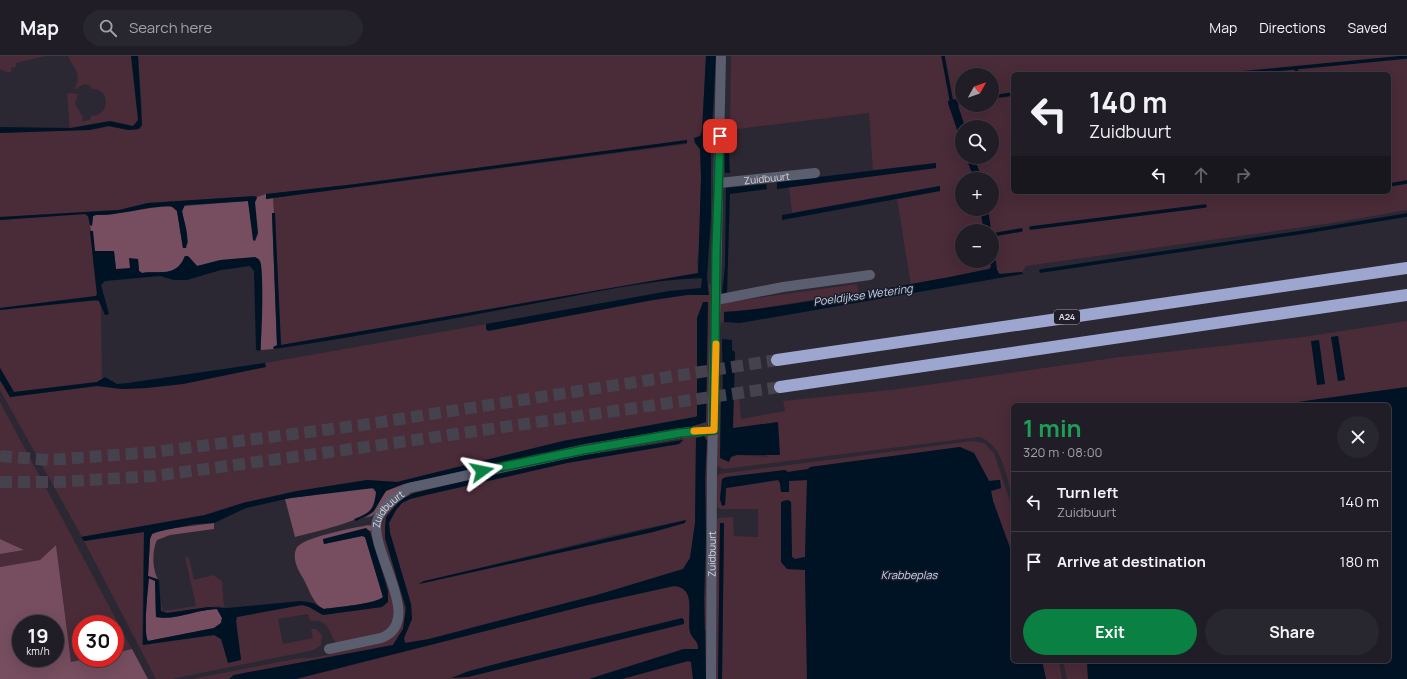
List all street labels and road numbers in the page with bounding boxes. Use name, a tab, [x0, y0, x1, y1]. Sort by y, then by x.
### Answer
street label: Zuidbuurt	[743, 169, 790, 187]
road number: A24	[1054, 310, 1080, 324]
street label: Zuidbuurt	[369, 487, 407, 529]
street label: Zuidbuurt	[704, 531, 719, 577]

